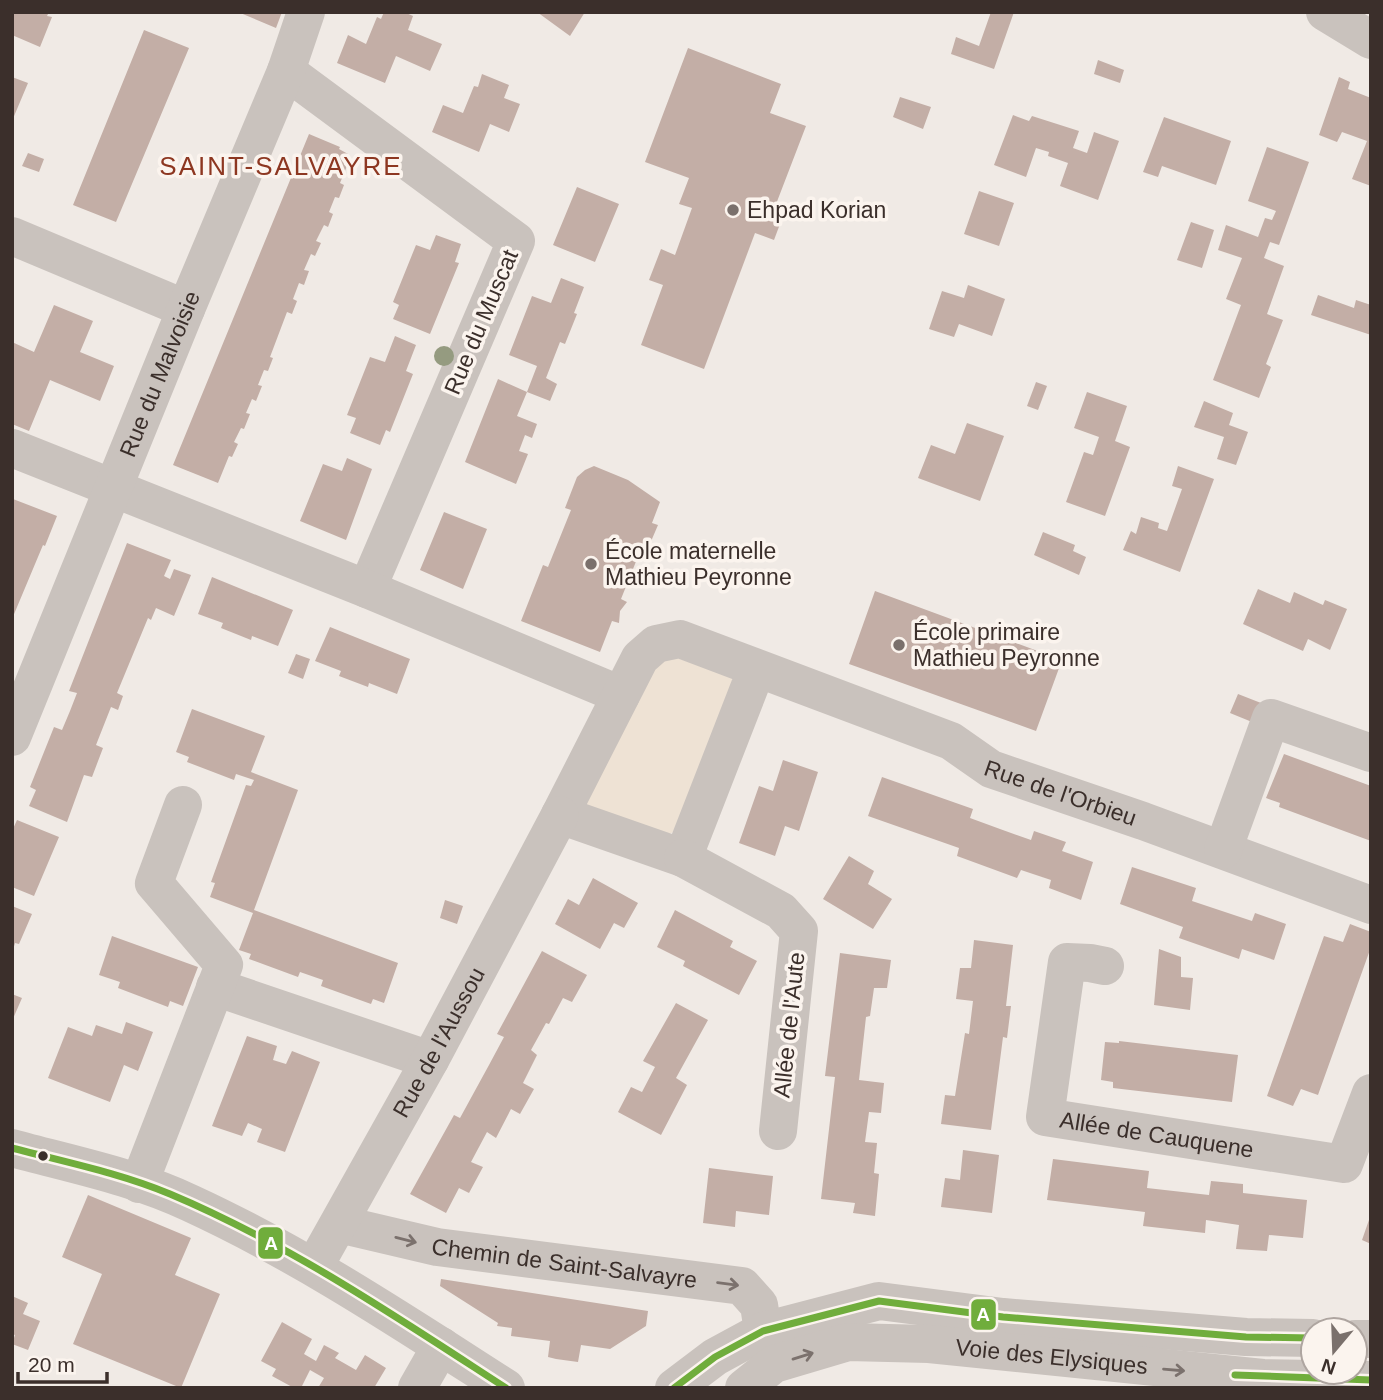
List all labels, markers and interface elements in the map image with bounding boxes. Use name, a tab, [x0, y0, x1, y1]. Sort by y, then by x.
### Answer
district label: SAINT-SALVAYRE	[159, 151, 403, 181]
place label: Ehpad Korian	[747, 197, 886, 223]
marker: Ehpad Korian	[725, 202, 741, 218]
street label: Rue du Muscat	[439, 245, 523, 398]
street label: Rue du Malvoisie	[114, 287, 205, 461]
place label: École maternelle Mathieu Peyronne	[605, 538, 792, 590]
marker: École maternelle Mathieu Peyronne	[583, 556, 599, 572]
place label: École primaire Mathieu Peyronne	[913, 619, 1100, 671]
marker: École primaire Mathieu Peyronne	[891, 637, 907, 653]
street label: Rue de l'Orbieu	[981, 755, 1140, 831]
street label: Allée de l'Aute	[768, 951, 810, 1099]
street label: Rue de l'Aussou	[388, 963, 490, 1122]
street label: Allée de Cauquene	[1058, 1107, 1255, 1163]
unlabelled marker	[36, 1149, 50, 1163]
line badge: A	[257, 1226, 284, 1260]
text: A	[264, 1233, 278, 1254]
street label: Chemin de Saint-Salvayre	[430, 1233, 699, 1293]
one-way arrow	[394, 1234, 417, 1247]
one-way arrow	[716, 1278, 739, 1291]
line badge: A	[970, 1298, 997, 1331]
text: A	[976, 1304, 990, 1325]
north arrow	[1299, 1316, 1369, 1386]
street label: Voie des Elysiques	[954, 1334, 1149, 1379]
scale bar	[18, 1340, 107, 1384]
one-way arrow	[792, 1348, 814, 1361]
text: 20 m	[28, 1353, 75, 1376]
text: N	[1319, 1354, 1339, 1379]
one-way arrow	[1162, 1363, 1185, 1376]

